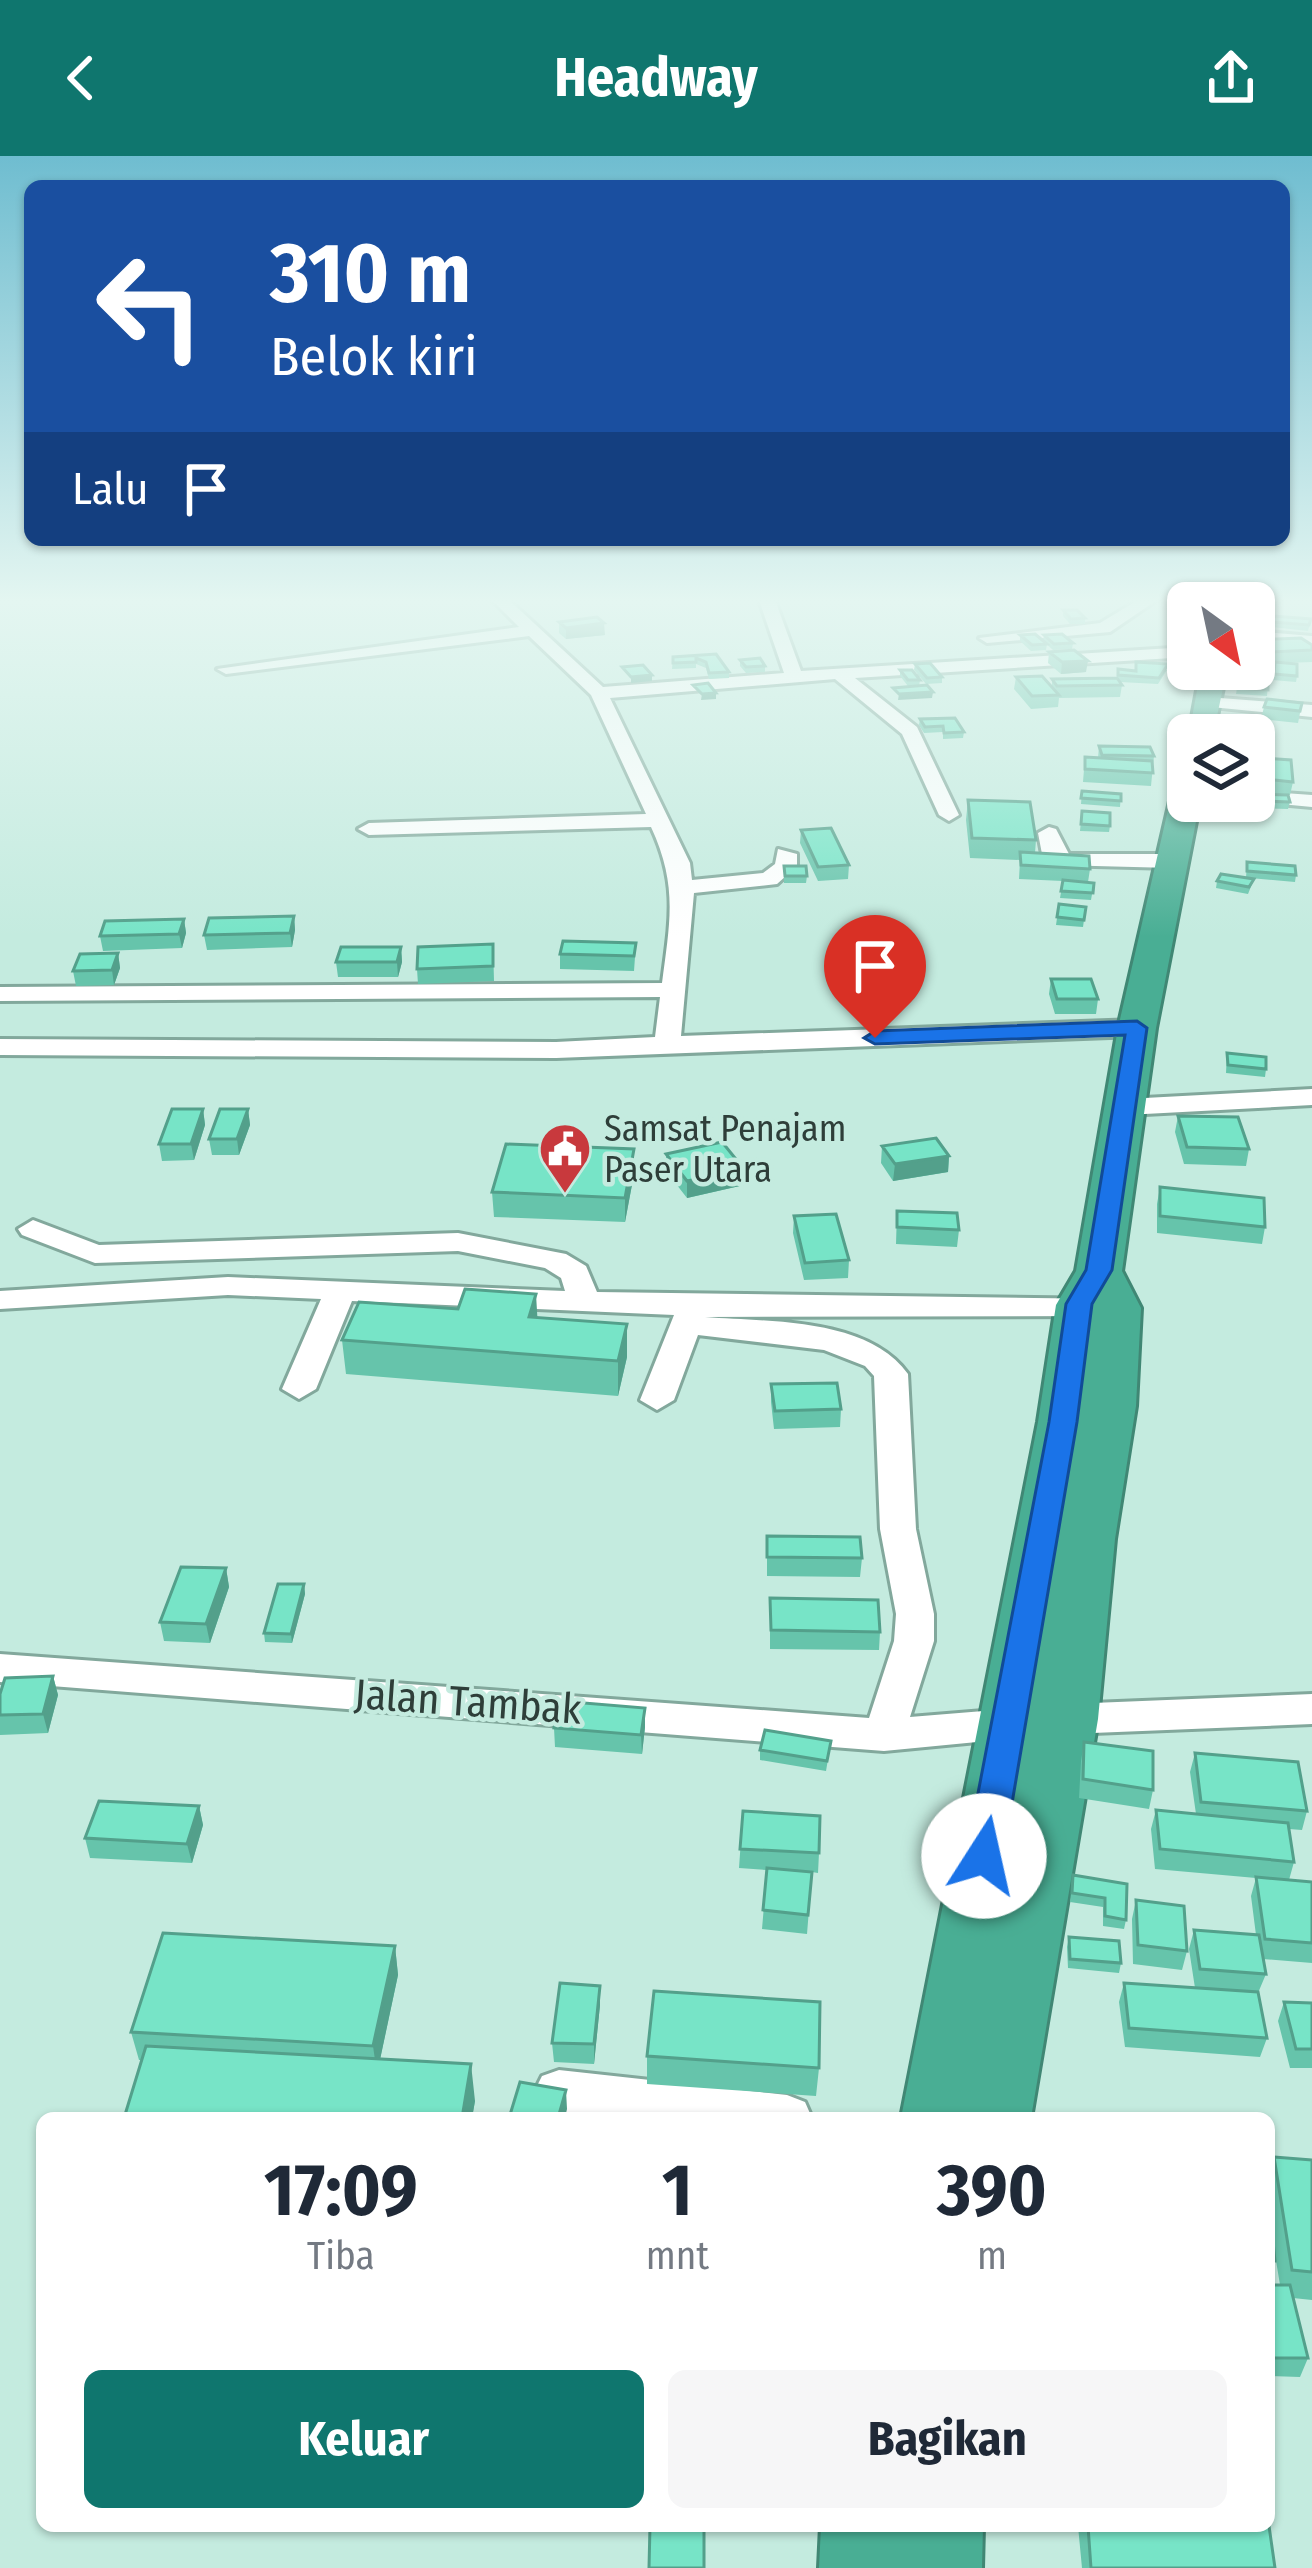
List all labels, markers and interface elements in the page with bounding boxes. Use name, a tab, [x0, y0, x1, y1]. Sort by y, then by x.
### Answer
icon: back	[48, 45, 114, 111]
icon: share	[1198, 45, 1264, 111]
text: Headway	[554, 46, 758, 110]
text: 310 m	[270, 223, 471, 324]
icon: left	[72, 228, 228, 384]
text: Belok kiri	[270, 325, 478, 389]
icon: arrive	[173, 456, 239, 522]
text: Lalu	[72, 462, 149, 516]
north arrow	[1167, 582, 1275, 690]
map controls	[1167, 582, 1275, 822]
button: layers	[1167, 714, 1275, 822]
pin	[824, 915, 926, 1038]
icon: arrive	[842, 933, 908, 999]
place label: Samsat Penajam Paser Utara	[604, 1107, 846, 1192]
public building icon: Samsat Penajam Paser Utara	[537, 1121, 593, 1195]
street label: Jalan Tambak	[353, 1669, 584, 1735]
position arrow	[921, 1793, 1047, 1919]
text: 17:09	[264, 2148, 418, 2234]
text: 1	[662, 2148, 693, 2234]
text: 390	[937, 2148, 1047, 2234]
text: Tiba	[307, 2233, 375, 2279]
text: mnt	[646, 2233, 709, 2279]
text: m	[977, 2233, 1007, 2279]
button: Keluar	[84, 2370, 644, 2508]
button: Bagikan	[668, 2370, 1227, 2508]

